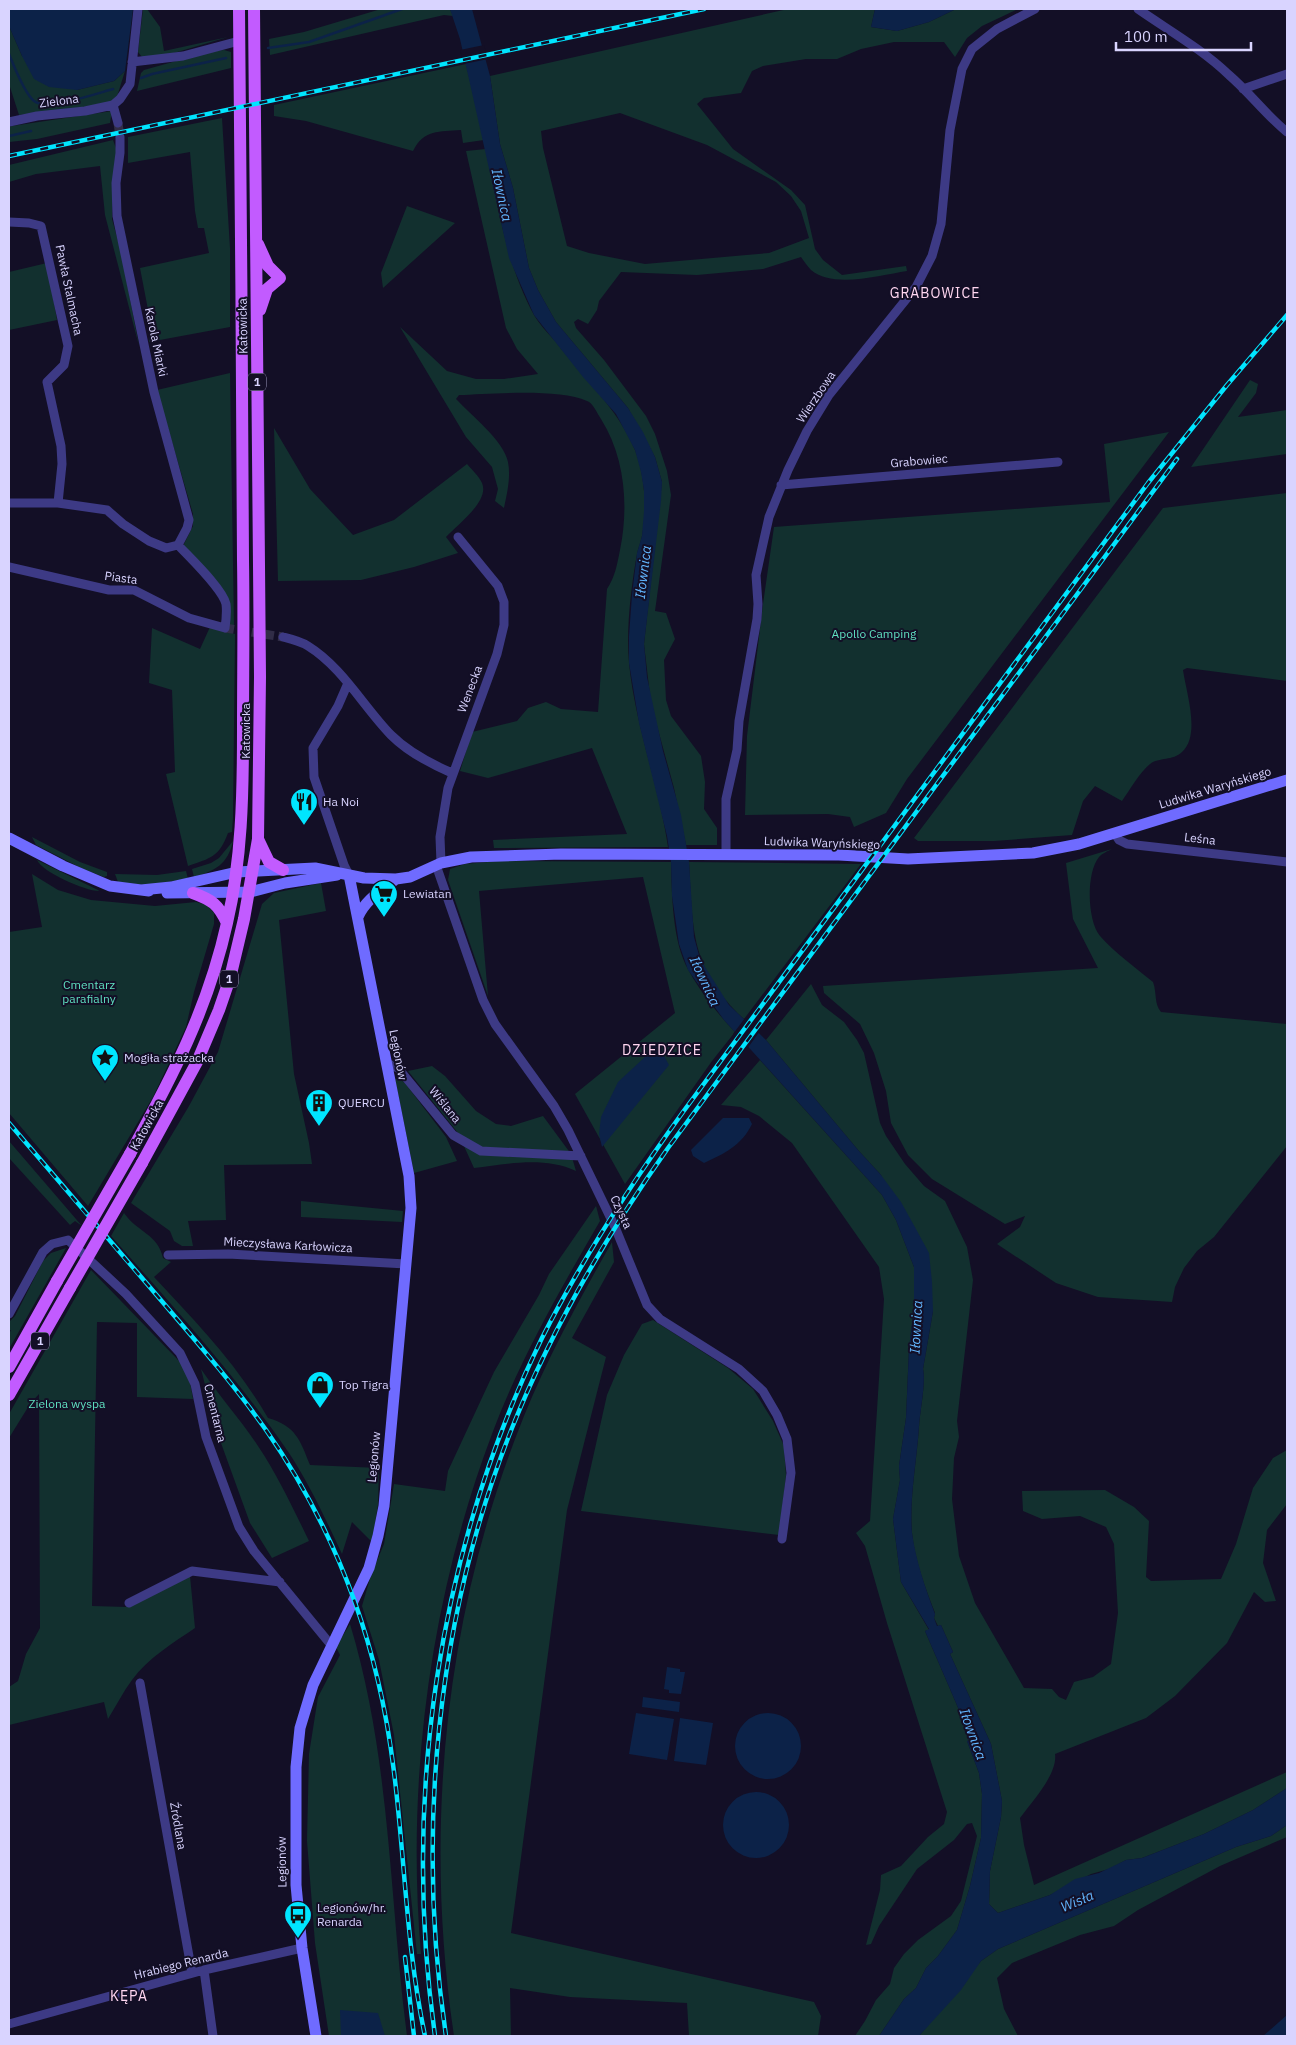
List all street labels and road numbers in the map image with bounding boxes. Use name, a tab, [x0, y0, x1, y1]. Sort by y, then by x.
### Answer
street label: Zielona	[38, 91, 80, 110]
street label: Pawła Stalmacha	[53, 243, 87, 337]
street label: Katowicka	[235, 298, 250, 354]
street label: Karola Miarki	[142, 306, 171, 378]
street label: Wierzbowa	[793, 367, 839, 426]
road number: 1	[248, 374, 266, 391]
street label: Grabowiec	[890, 451, 948, 470]
street label: Piasta	[104, 568, 139, 587]
street label: Wenecka	[454, 663, 486, 714]
street label: Katowicka	[238, 703, 253, 759]
street label: Ludwika Waryńskiego	[1157, 763, 1273, 812]
street label: Leśna	[1183, 829, 1217, 848]
street label: Ludwika Waryńskiego	[764, 833, 881, 852]
road number: 1	[220, 971, 238, 988]
street label: Legionów	[386, 1028, 411, 1081]
street label: Wiślana	[426, 1083, 465, 1126]
street label: Katowicka	[127, 1096, 167, 1153]
street label: Czysta	[607, 1193, 636, 1232]
street label: Mieczysława Karłowicza	[223, 1234, 354, 1255]
road number: 1	[31, 1332, 49, 1350]
street label: Cmentarna	[201, 1382, 230, 1444]
street label: Legionów	[364, 1431, 383, 1483]
street label: Źródlana	[167, 1801, 190, 1851]
street label: Legionów	[274, 1836, 289, 1888]
street label: Hrabiego Renarda	[132, 1944, 230, 1982]

